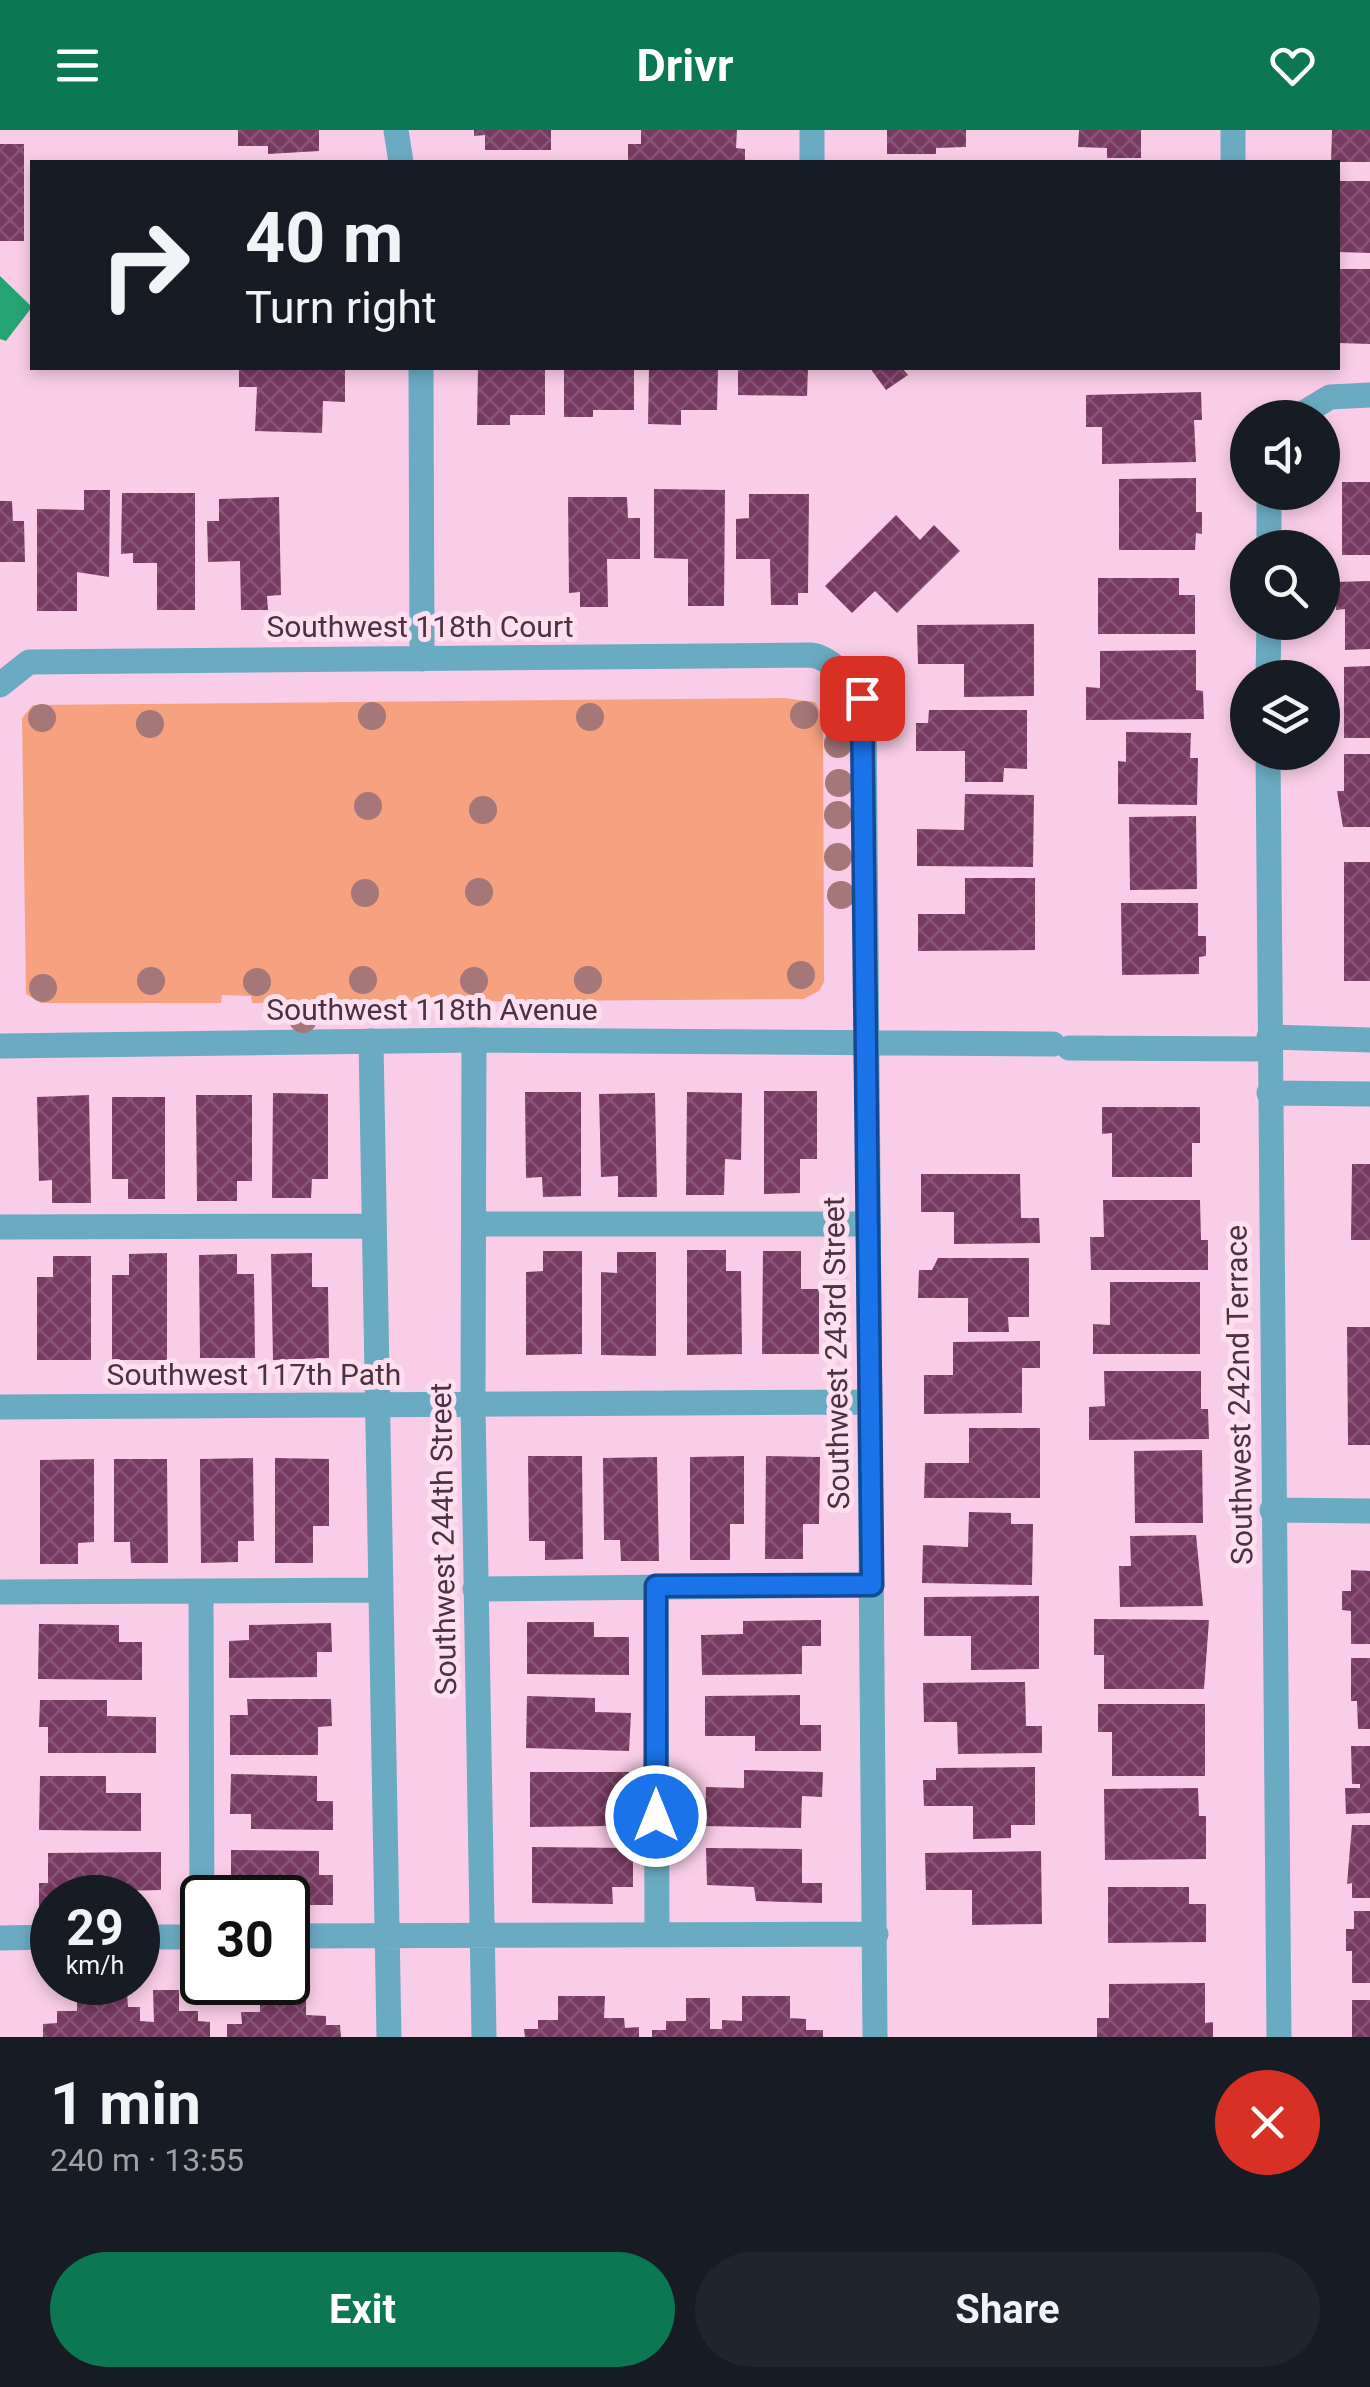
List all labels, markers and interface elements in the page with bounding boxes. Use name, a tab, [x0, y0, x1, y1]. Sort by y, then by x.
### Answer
icon: menu	[50, 38, 105, 93]
icon: heart	[1265, 38, 1320, 93]
text: Drivr	[637, 39, 733, 92]
text: 40 m	[245, 197, 403, 279]
icon: right	[80, 200, 210, 330]
text: Turn right	[245, 281, 437, 334]
map controls	[1230, 400, 1340, 770]
button: sound	[1230, 400, 1340, 510]
button: search	[1230, 530, 1340, 640]
street label: Southwest 118th Court	[266, 609, 574, 644]
pin	[820, 656, 905, 741]
button: layers	[1230, 660, 1340, 770]
icon: arrive	[835, 671, 890, 726]
street label: Southwest 118th Avenue	[266, 992, 598, 1027]
street label: Southwest 243rd Street	[816, 1196, 856, 1510]
street label: Southwest 242nd Terrace	[1219, 1225, 1259, 1565]
street label: Southwest 117th Path	[107, 1357, 401, 1392]
street label: Southwest 244th Street	[423, 1382, 463, 1696]
position arrow	[604, 1764, 708, 1868]
speed limit sign: 30	[180, 1875, 310, 2005]
text: 29	[66, 1899, 124, 1957]
text: km/h	[66, 1951, 124, 1980]
text: 1 min	[50, 2068, 201, 2139]
button: close	[1215, 2070, 1320, 2175]
text: 240 m · 13:55	[50, 2141, 244, 2179]
button: Exit	[50, 2252, 675, 2367]
button: Share	[695, 2252, 1320, 2367]

